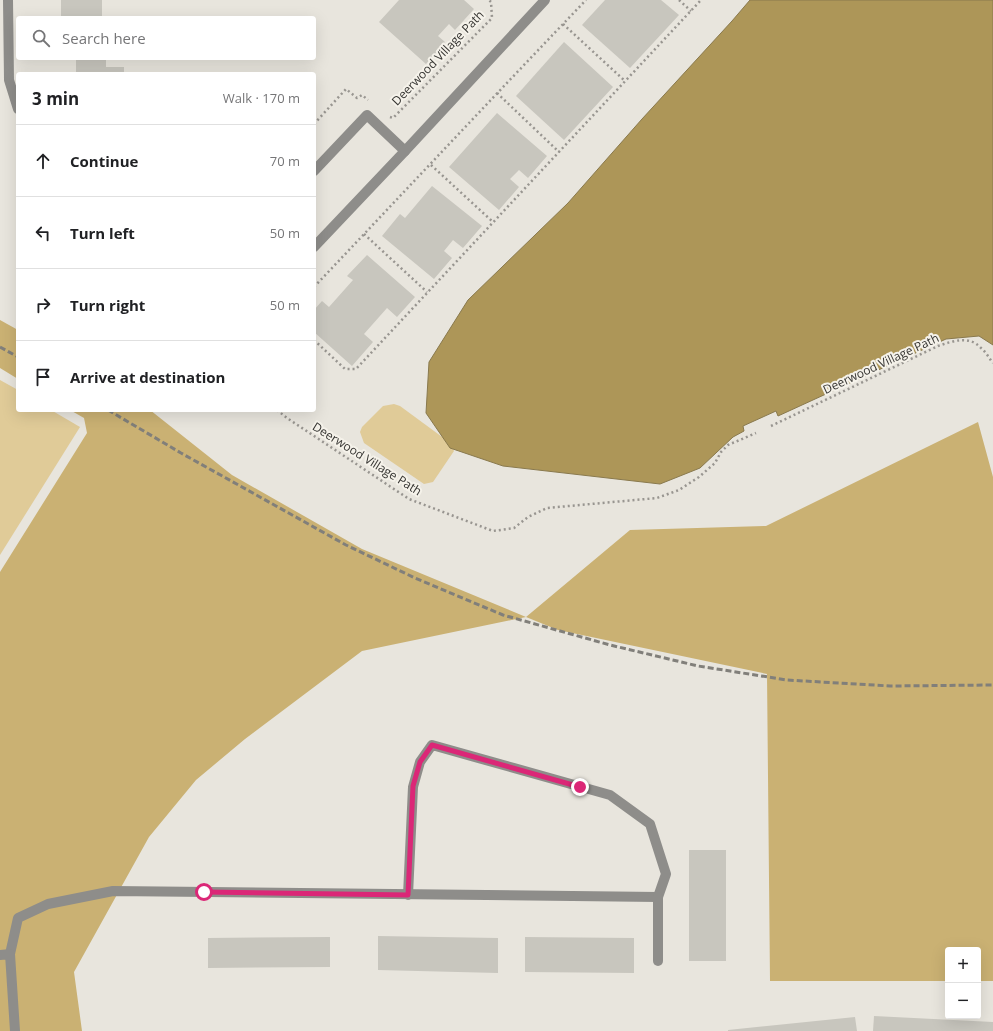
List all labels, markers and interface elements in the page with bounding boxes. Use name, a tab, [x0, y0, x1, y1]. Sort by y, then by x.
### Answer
street label: Deerwood Village Path	[388, 6, 488, 109]
search box	[16, 16, 316, 60]
icon: search	[30, 27, 52, 49]
text: Search here	[62, 28, 146, 48]
text: 3 min	[32, 87, 79, 110]
text: Walk · 170 m	[223, 89, 300, 107]
icon: ahead	[32, 150, 54, 172]
text: Continue	[70, 151, 138, 171]
text: 70 m	[270, 152, 300, 170]
icon: left	[32, 222, 54, 244]
text: Turn left	[70, 223, 135, 243]
text: 50 m	[270, 224, 300, 242]
icon: right	[32, 294, 54, 316]
text: Turn right	[70, 295, 145, 315]
text: 50 m	[270, 296, 300, 314]
street label: Deerwood Village Path	[820, 329, 942, 398]
icon: arrive	[32, 366, 54, 388]
text: Arrive at destination	[70, 367, 225, 387]
street label: Deerwood Village Path	[309, 418, 425, 499]
route end	[571, 778, 589, 796]
route start	[195, 883, 213, 901]
map controls	[945, 947, 981, 1019]
button: +	[945, 947, 981, 983]
button: −	[945, 983, 981, 1019]

